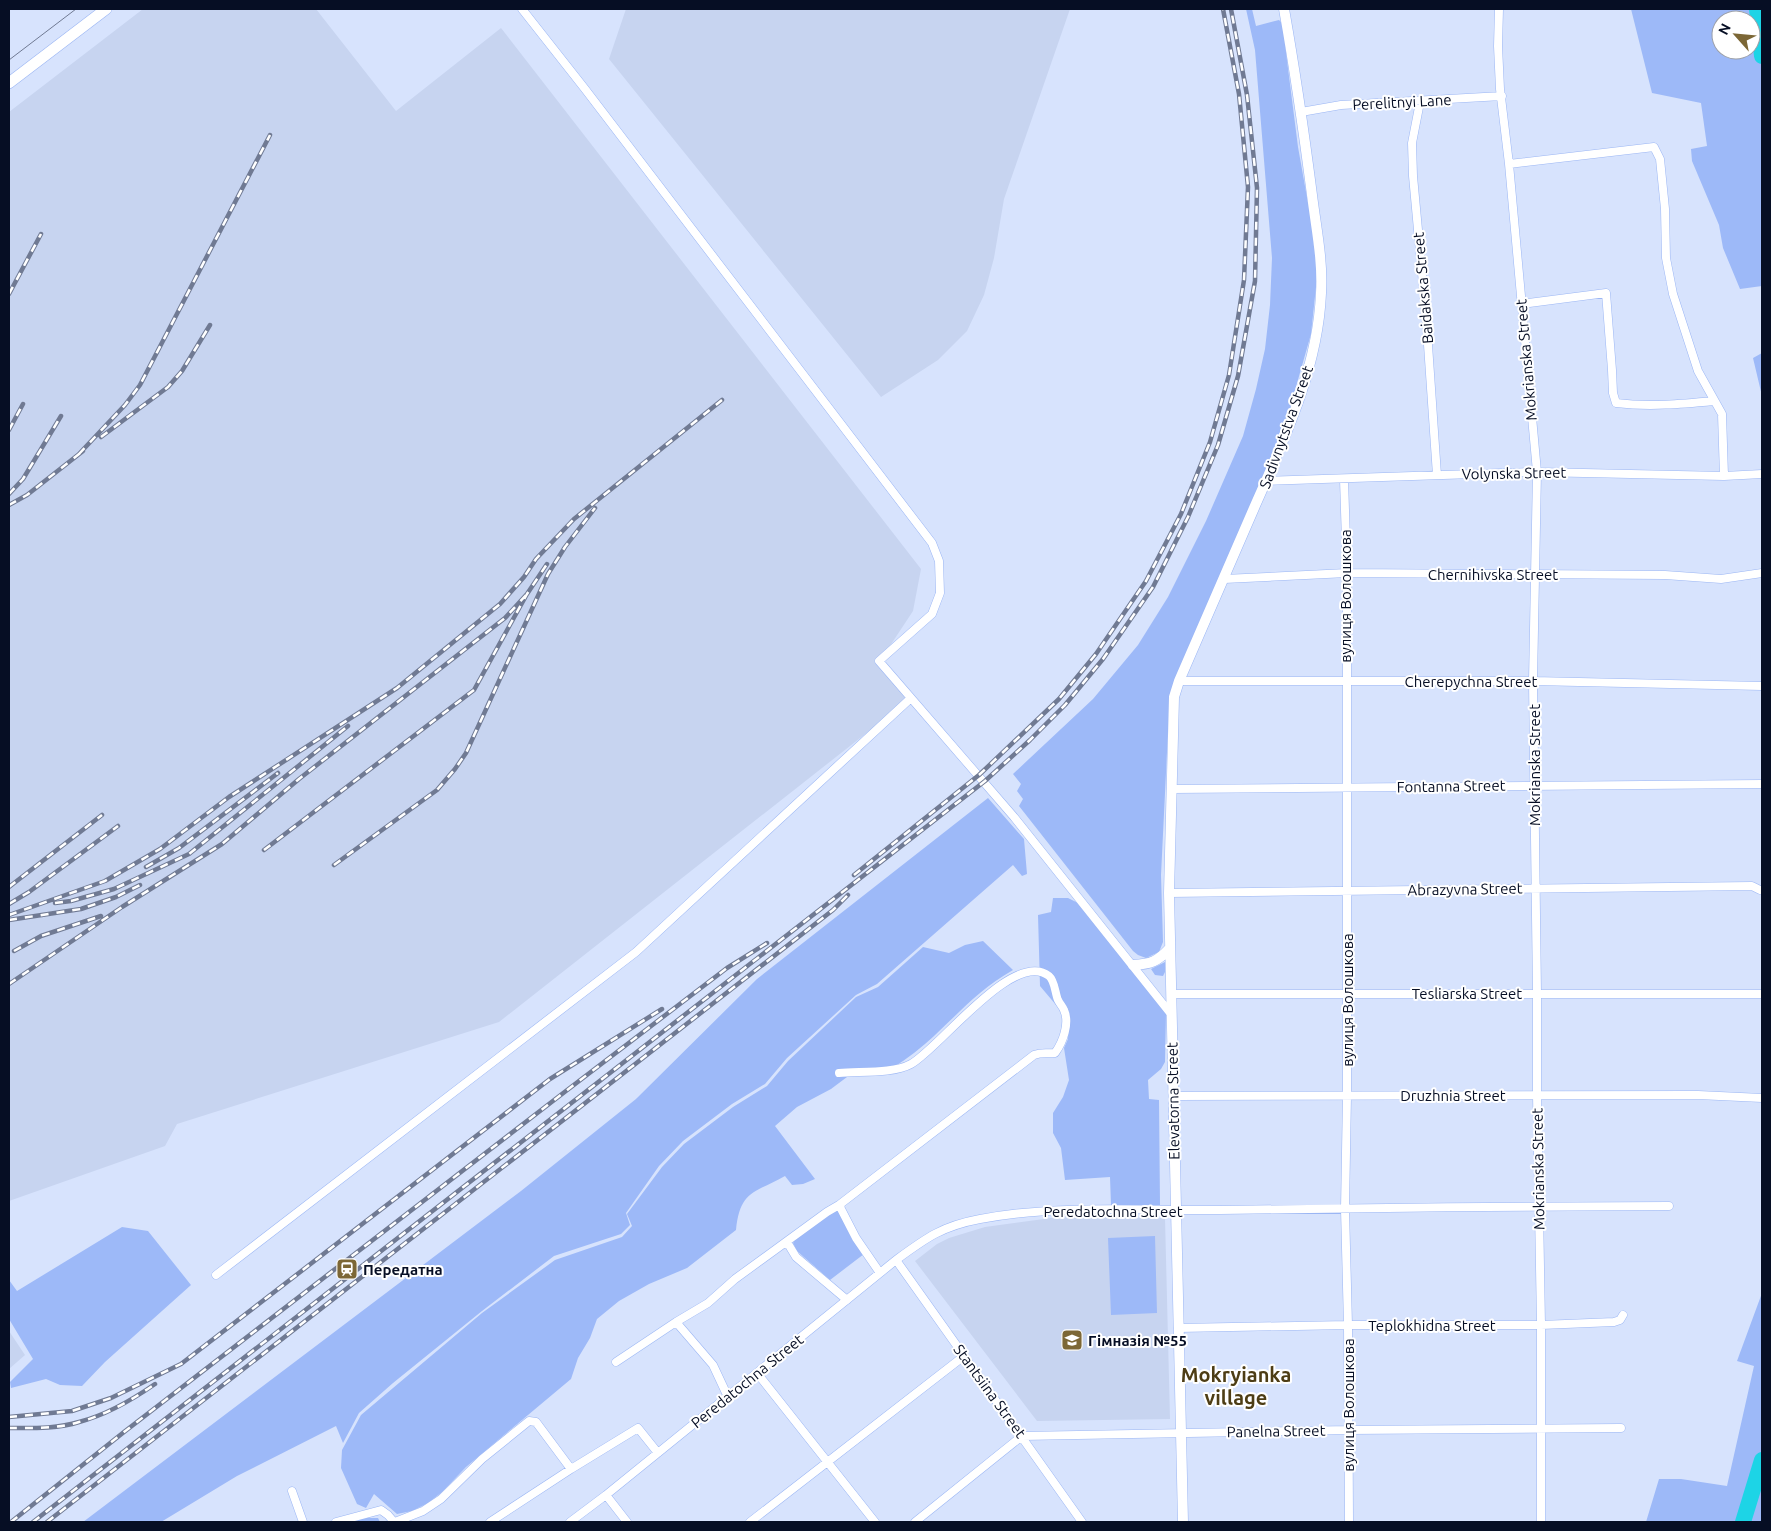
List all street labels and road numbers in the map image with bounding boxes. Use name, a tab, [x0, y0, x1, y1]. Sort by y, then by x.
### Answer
street label: Perelitnyi Lane	[1352, 91, 1452, 113]
street label: Baidakska Street	[1410, 231, 1436, 345]
street label: Mokrianska Street	[1512, 298, 1540, 422]
street label: Sadivnytstva Street	[1256, 363, 1316, 491]
street label: Volynska Street	[1462, 464, 1567, 482]
street label: вулиця Волошкова	[1337, 529, 1354, 663]
street label: Chernihivska Street	[1428, 566, 1558, 583]
street label: Cherepychna Street	[1404, 673, 1538, 690]
street label: Mokrianska Street	[1526, 704, 1543, 826]
street label: Fontanna Street	[1396, 777, 1506, 795]
street label: Abrazyvna Street	[1407, 879, 1523, 899]
street label: вулиця Волошкова	[1339, 933, 1356, 1067]
street label: Tesliarska Street	[1412, 985, 1522, 1002]
street label: Elevatorna Street	[1163, 1042, 1183, 1160]
street label: Druzhnia Street	[1400, 1087, 1506, 1104]
street label: Mokrianska Street	[1528, 1108, 1548, 1230]
street label: Peredatochna Street	[1043, 1203, 1183, 1220]
street label: Teplokhidna Street	[1368, 1317, 1496, 1334]
street label: Peredatochna Street	[688, 1331, 807, 1431]
street label: вулиця Волошкова	[1340, 1338, 1357, 1472]
street label: Stantsiina Street	[950, 1341, 1030, 1441]
street label: Panelna Street	[1226, 1422, 1326, 1440]

